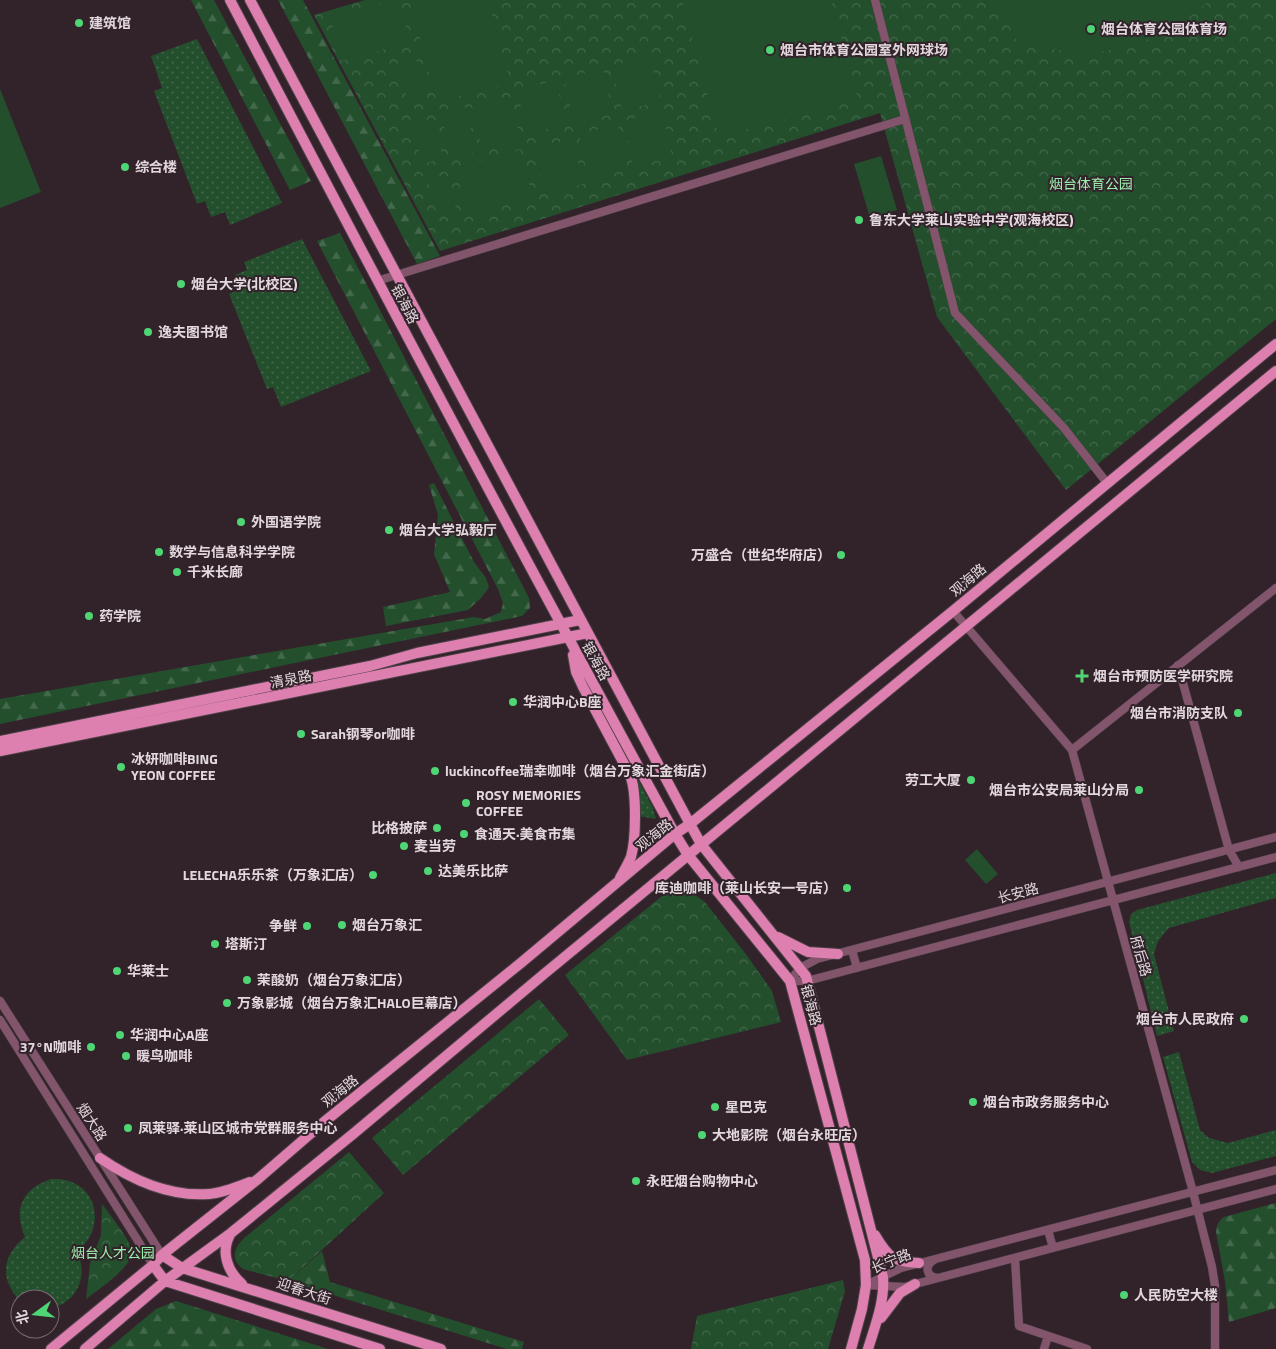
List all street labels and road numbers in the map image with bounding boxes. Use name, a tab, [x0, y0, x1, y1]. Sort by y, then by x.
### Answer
street label: 银海路	[386, 280, 425, 327]
street label: 观海路	[945, 558, 991, 601]
street label: 银海路	[577, 637, 616, 684]
street label: 清泉路	[268, 664, 314, 693]
street label: 观海路	[631, 813, 677, 856]
street label: 长安路	[995, 877, 1041, 908]
street label: 府后路	[1126, 933, 1157, 979]
street label: 银海路	[796, 982, 827, 1028]
street label: 观海路	[317, 1069, 363, 1112]
street label: 烟大路	[72, 1098, 113, 1145]
street label: 长宁路	[867, 1243, 914, 1278]
street label: 迎春大街	[274, 1272, 334, 1309]

